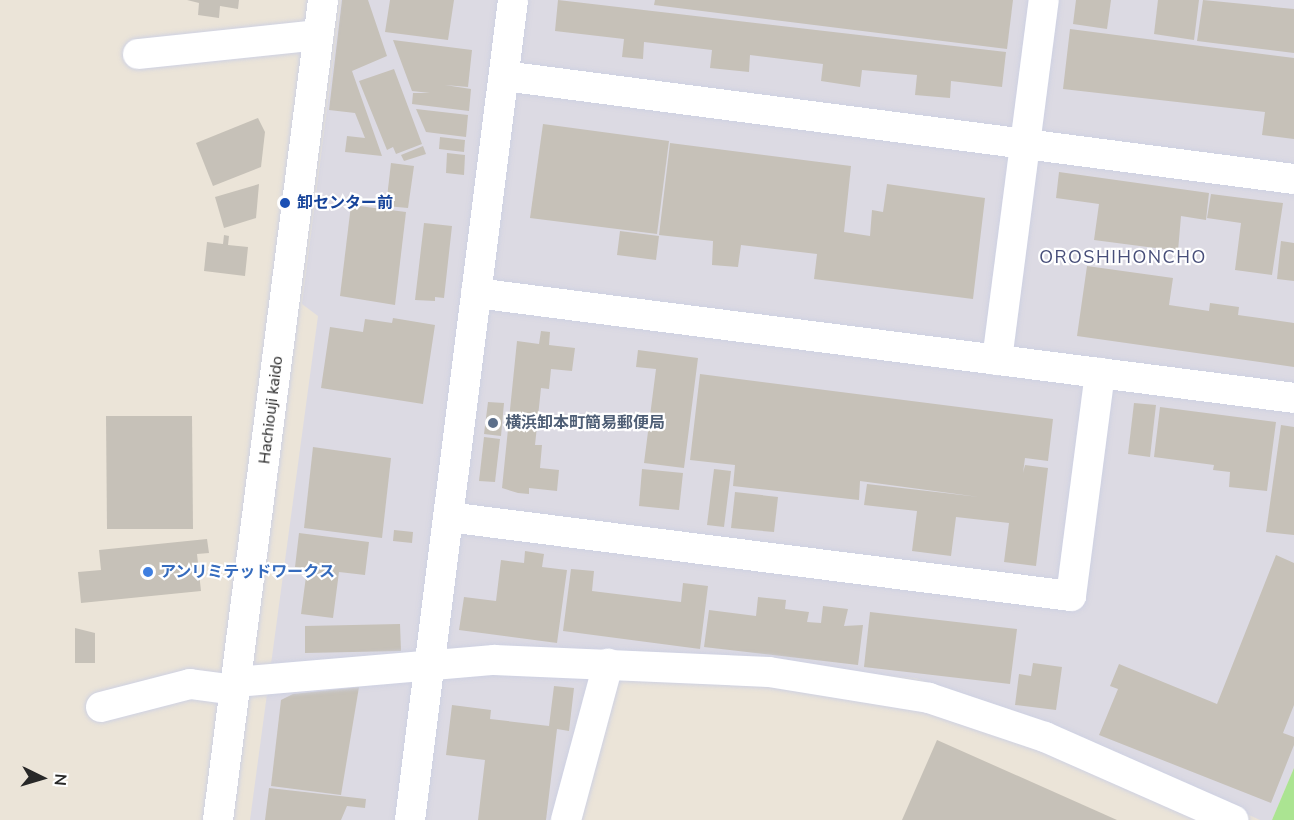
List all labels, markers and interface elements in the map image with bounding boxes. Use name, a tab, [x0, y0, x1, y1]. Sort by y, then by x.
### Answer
place label: 卸センター前	[297, 193, 393, 213]
marker: 卸センター前	[278, 196, 292, 210]
district label: OROSHIHONCHO	[1039, 246, 1207, 268]
street label: Hachiouji kaido	[255, 355, 287, 465]
place label: 横浜卸本町簡易郵便局	[505, 413, 665, 433]
marker: 横浜卸本町簡易郵便局	[486, 416, 500, 430]
place label: アンリミテッドワークス	[160, 562, 336, 582]
marker: アンリミテッドワークス	[141, 565, 155, 579]
north arrow	[12, 748, 72, 808]
text: N	[48, 773, 71, 786]

